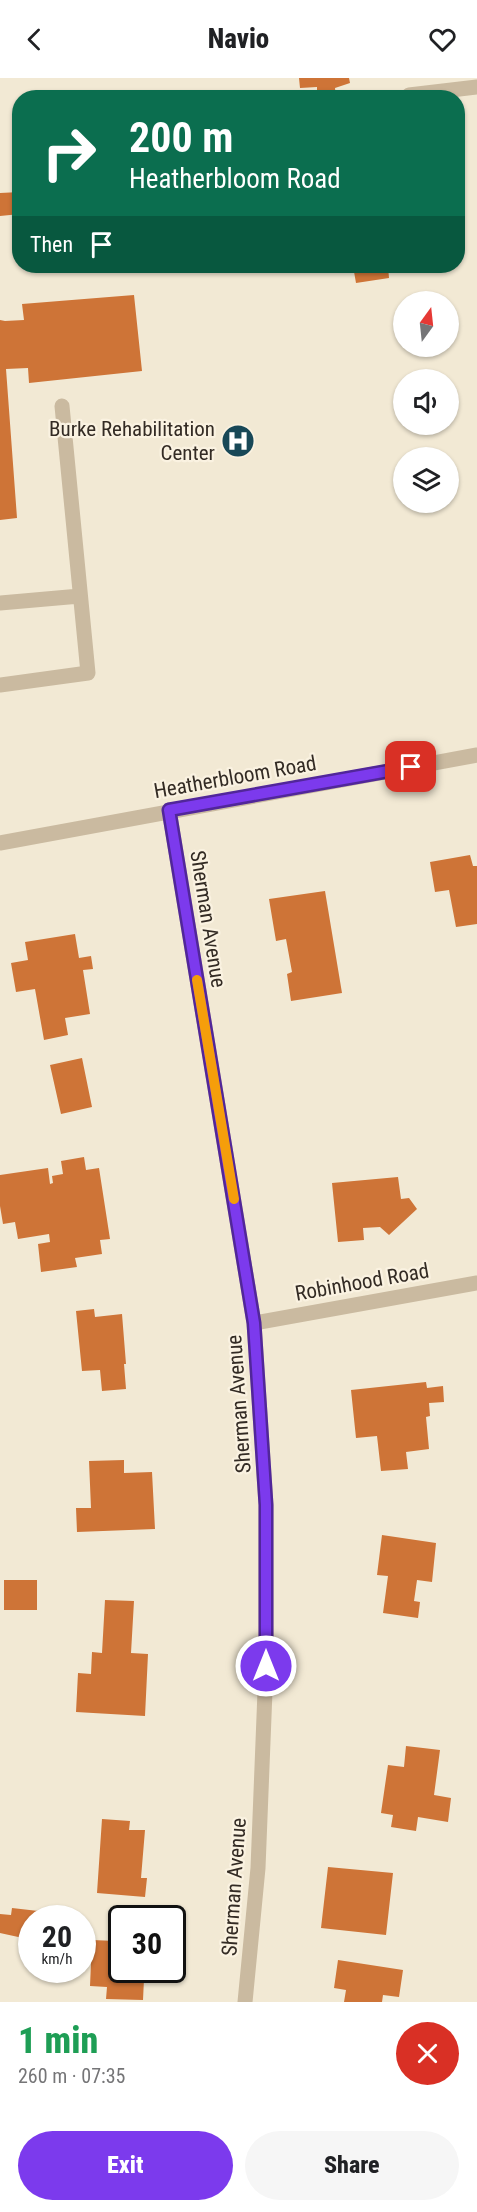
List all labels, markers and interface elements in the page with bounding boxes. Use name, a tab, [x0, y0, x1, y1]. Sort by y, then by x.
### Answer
icon: back	[18, 23, 51, 56]
text: Navio	[208, 23, 269, 55]
icon: heart	[426, 23, 459, 56]
text: 200 m	[129, 113, 234, 162]
icon: right	[30, 114, 108, 192]
text: Heatherbloom Road	[129, 163, 341, 195]
icon: arrive	[85, 228, 118, 261]
text: Then	[30, 232, 73, 257]
north arrow	[393, 291, 459, 357]
map controls	[393, 291, 459, 513]
button: sound	[393, 369, 459, 435]
place label: Burke Rehabilitation Center	[49, 417, 215, 465]
hospital icon: Burke Rehabilitation Center	[220, 423, 256, 459]
button: layers	[393, 447, 459, 513]
pin	[385, 741, 436, 792]
icon: arrive	[394, 750, 427, 783]
street label: Heatherbloom Road	[152, 751, 318, 803]
street label: Sherman Avenue	[185, 849, 231, 989]
street label: Robinhood Road	[293, 1258, 431, 1306]
street label: Sherman Avenue	[222, 1334, 256, 1474]
position arrow	[234, 1634, 298, 1698]
street label: Sherman Avenue	[217, 1817, 251, 1957]
speed limit sign: 30	[108, 1905, 186, 1983]
text: 20	[42, 1919, 72, 1954]
text: km/h	[42, 1950, 72, 1968]
text: 1 min	[18, 2020, 98, 2062]
button: close	[396, 2022, 459, 2085]
text: 260 m · 07:35	[18, 2064, 125, 2088]
button: Exit	[18, 2131, 233, 2200]
button: Share	[245, 2131, 459, 2200]

